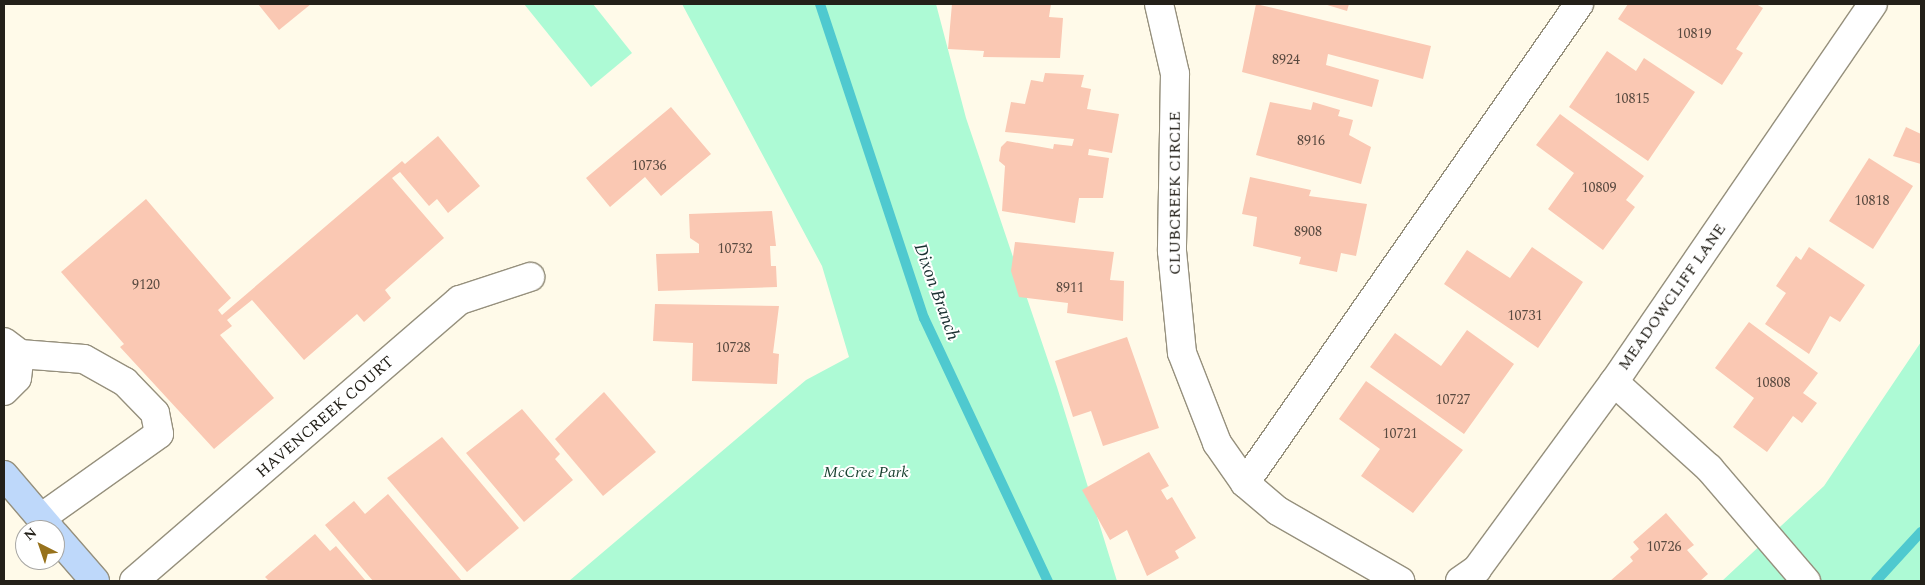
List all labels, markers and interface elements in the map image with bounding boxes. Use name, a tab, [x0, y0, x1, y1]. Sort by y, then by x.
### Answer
house number: 10819	[1677, 26, 1711, 42]
house number: 8924	[1272, 52, 1300, 68]
house number: 10815	[1615, 91, 1649, 107]
street label: CLUBCREEK CIRCLE	[1165, 111, 1185, 275]
house number: 8916	[1297, 133, 1325, 149]
house number: 10736	[632, 158, 666, 174]
house number: 10809	[1582, 180, 1616, 196]
house number: 10818	[1855, 193, 1889, 209]
street label: MEADOWCLIFF LANE	[1614, 220, 1730, 374]
house number: 8908	[1294, 224, 1322, 240]
water label: Dixon Branch	[908, 240, 964, 344]
house number: 10732	[718, 241, 752, 257]
house number: 9120	[132, 277, 160, 293]
house number: 8911	[1056, 280, 1084, 296]
house number: 10731	[1508, 308, 1542, 324]
house number: 10728	[716, 340, 750, 356]
street label: HAVENCREEK COURT	[252, 352, 398, 482]
house number: 10808	[1756, 375, 1790, 391]
house number: 10727	[1436, 392, 1470, 408]
house number: 10721	[1383, 426, 1417, 442]
park label: McCree Park	[823, 462, 909, 482]
north arrow	[15, 520, 65, 570]
text: N	[19, 522, 42, 546]
house number: 10726	[1647, 539, 1681, 555]

